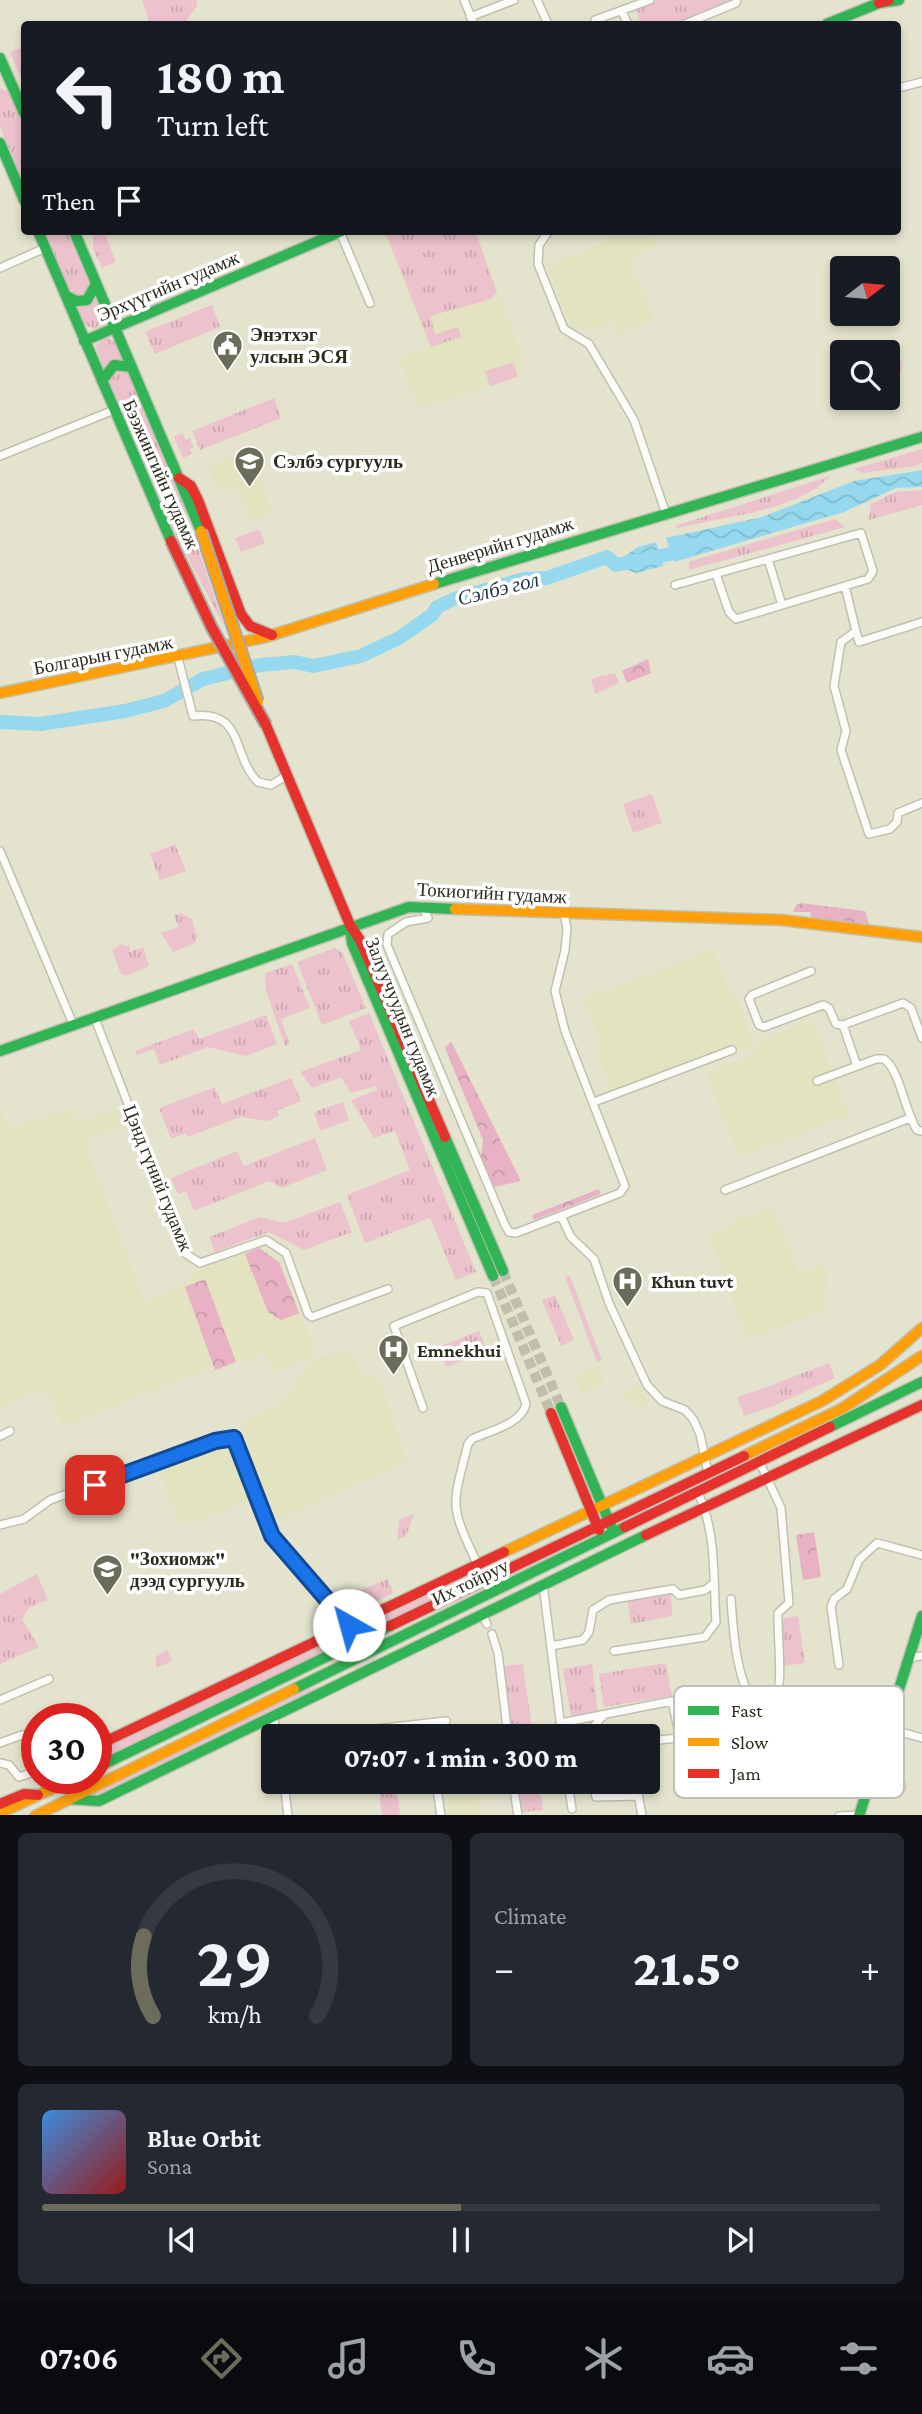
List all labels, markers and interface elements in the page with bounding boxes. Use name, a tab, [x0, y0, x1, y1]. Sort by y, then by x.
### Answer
icon: left	[42, 49, 133, 140]
text: 180 m	[157, 49, 285, 104]
text: Turn left	[157, 107, 268, 143]
icon: arrive	[110, 182, 148, 220]
text: Then	[42, 187, 96, 216]
street label: Эрхүүгийн гудамж	[94, 246, 243, 325]
north arrow	[830, 256, 900, 326]
map controls	[830, 256, 900, 410]
place label: Энэтхэг улсын ЭСЯ	[250, 324, 348, 367]
public building icon: Энэтхэг улсын ЭСЯ	[210, 328, 244, 372]
button: search	[830, 340, 900, 410]
street label: Бээжингийн гудамж	[119, 396, 204, 553]
school or university icon: Сэлбэ сургууль	[233, 444, 267, 488]
place label: Сэлбэ сургууль	[273, 451, 403, 472]
street label: Денверийн гудамж	[424, 512, 577, 577]
water label: Сэлбэ гол	[455, 567, 541, 611]
street label: Болгарын гудамж	[32, 631, 175, 679]
street label: Токиогийн гудамж	[417, 879, 568, 907]
street label: Залуучуудын гудамж	[362, 934, 445, 1100]
street label: Цэнд гүний гудамж	[119, 1102, 197, 1255]
hospital icon: Khun tuvt	[611, 1264, 645, 1308]
place label: Khun tuvt	[651, 1271, 734, 1292]
hospital icon: Emnekhui	[377, 1333, 411, 1377]
place label: Emnekhui	[417, 1340, 502, 1361]
pin	[65, 1455, 125, 1515]
icon: arrive	[76, 1466, 114, 1504]
place label: "Зохиомж" дээд сургууль	[130, 1548, 245, 1591]
school or university icon: "Зохиомж" дээд сургууль	[90, 1552, 124, 1596]
street label: Их тойруу	[428, 1554, 512, 1610]
position arrow	[312, 1588, 386, 1662]
legend	[674, 1686, 904, 1798]
text: Fast	[731, 1700, 763, 1721]
speed limit sign: 30	[21, 1703, 112, 1794]
text: Slow	[731, 1732, 768, 1753]
text: 07:07 · 1 min · 300 m	[344, 1744, 577, 1773]
text: Jam	[729, 1763, 761, 1784]
text: Climate	[494, 1903, 566, 1929]
text: 29	[197, 1921, 273, 2002]
text: 21.5°	[633, 1938, 741, 1996]
text: −	[494, 1947, 514, 1989]
text: +	[860, 1947, 880, 1989]
text: km/h	[208, 2000, 262, 2027]
text: Blue Orbit	[147, 2124, 261, 2153]
text: Sona	[147, 2153, 192, 2179]
icon: previous	[163, 2221, 201, 2259]
icon: pause	[442, 2221, 480, 2259]
icon: next	[721, 2221, 759, 2259]
icon: directions	[197, 2334, 246, 2383]
icon: music	[324, 2334, 373, 2383]
icon: phone	[452, 2334, 501, 2383]
icon: climate	[579, 2334, 628, 2383]
icon: car	[706, 2334, 755, 2383]
icon: filters	[834, 2334, 883, 2383]
text: 07:06	[39, 2340, 119, 2376]

